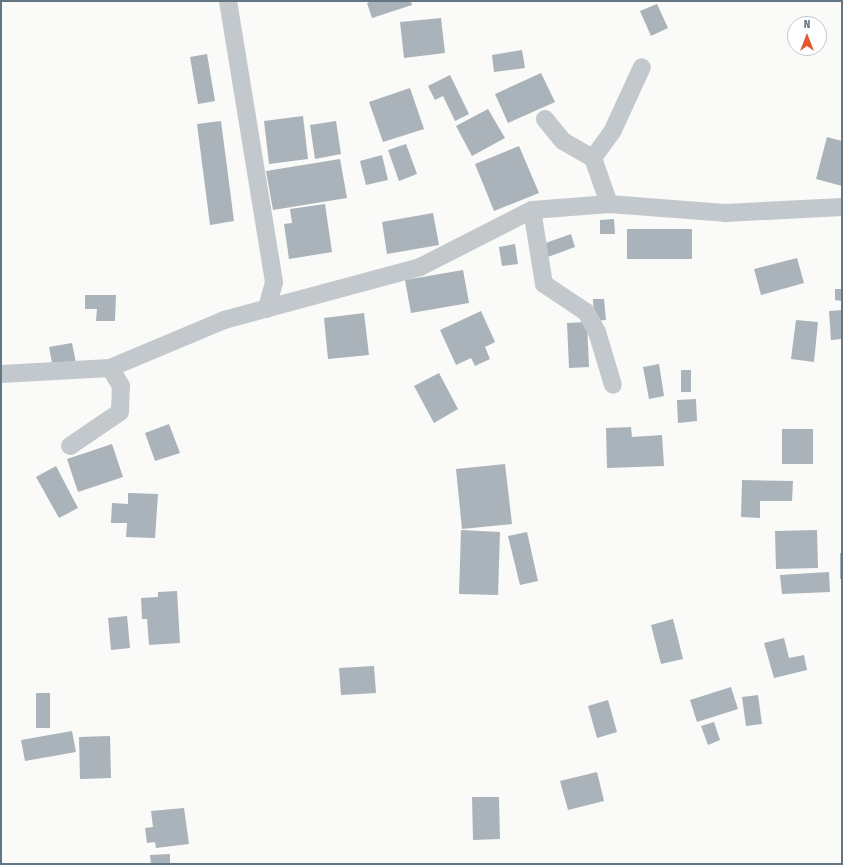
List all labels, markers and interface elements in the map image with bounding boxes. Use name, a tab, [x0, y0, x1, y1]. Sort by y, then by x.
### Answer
north arrow	[787, 16, 827, 56]
text: N	[804, 18, 810, 31]

